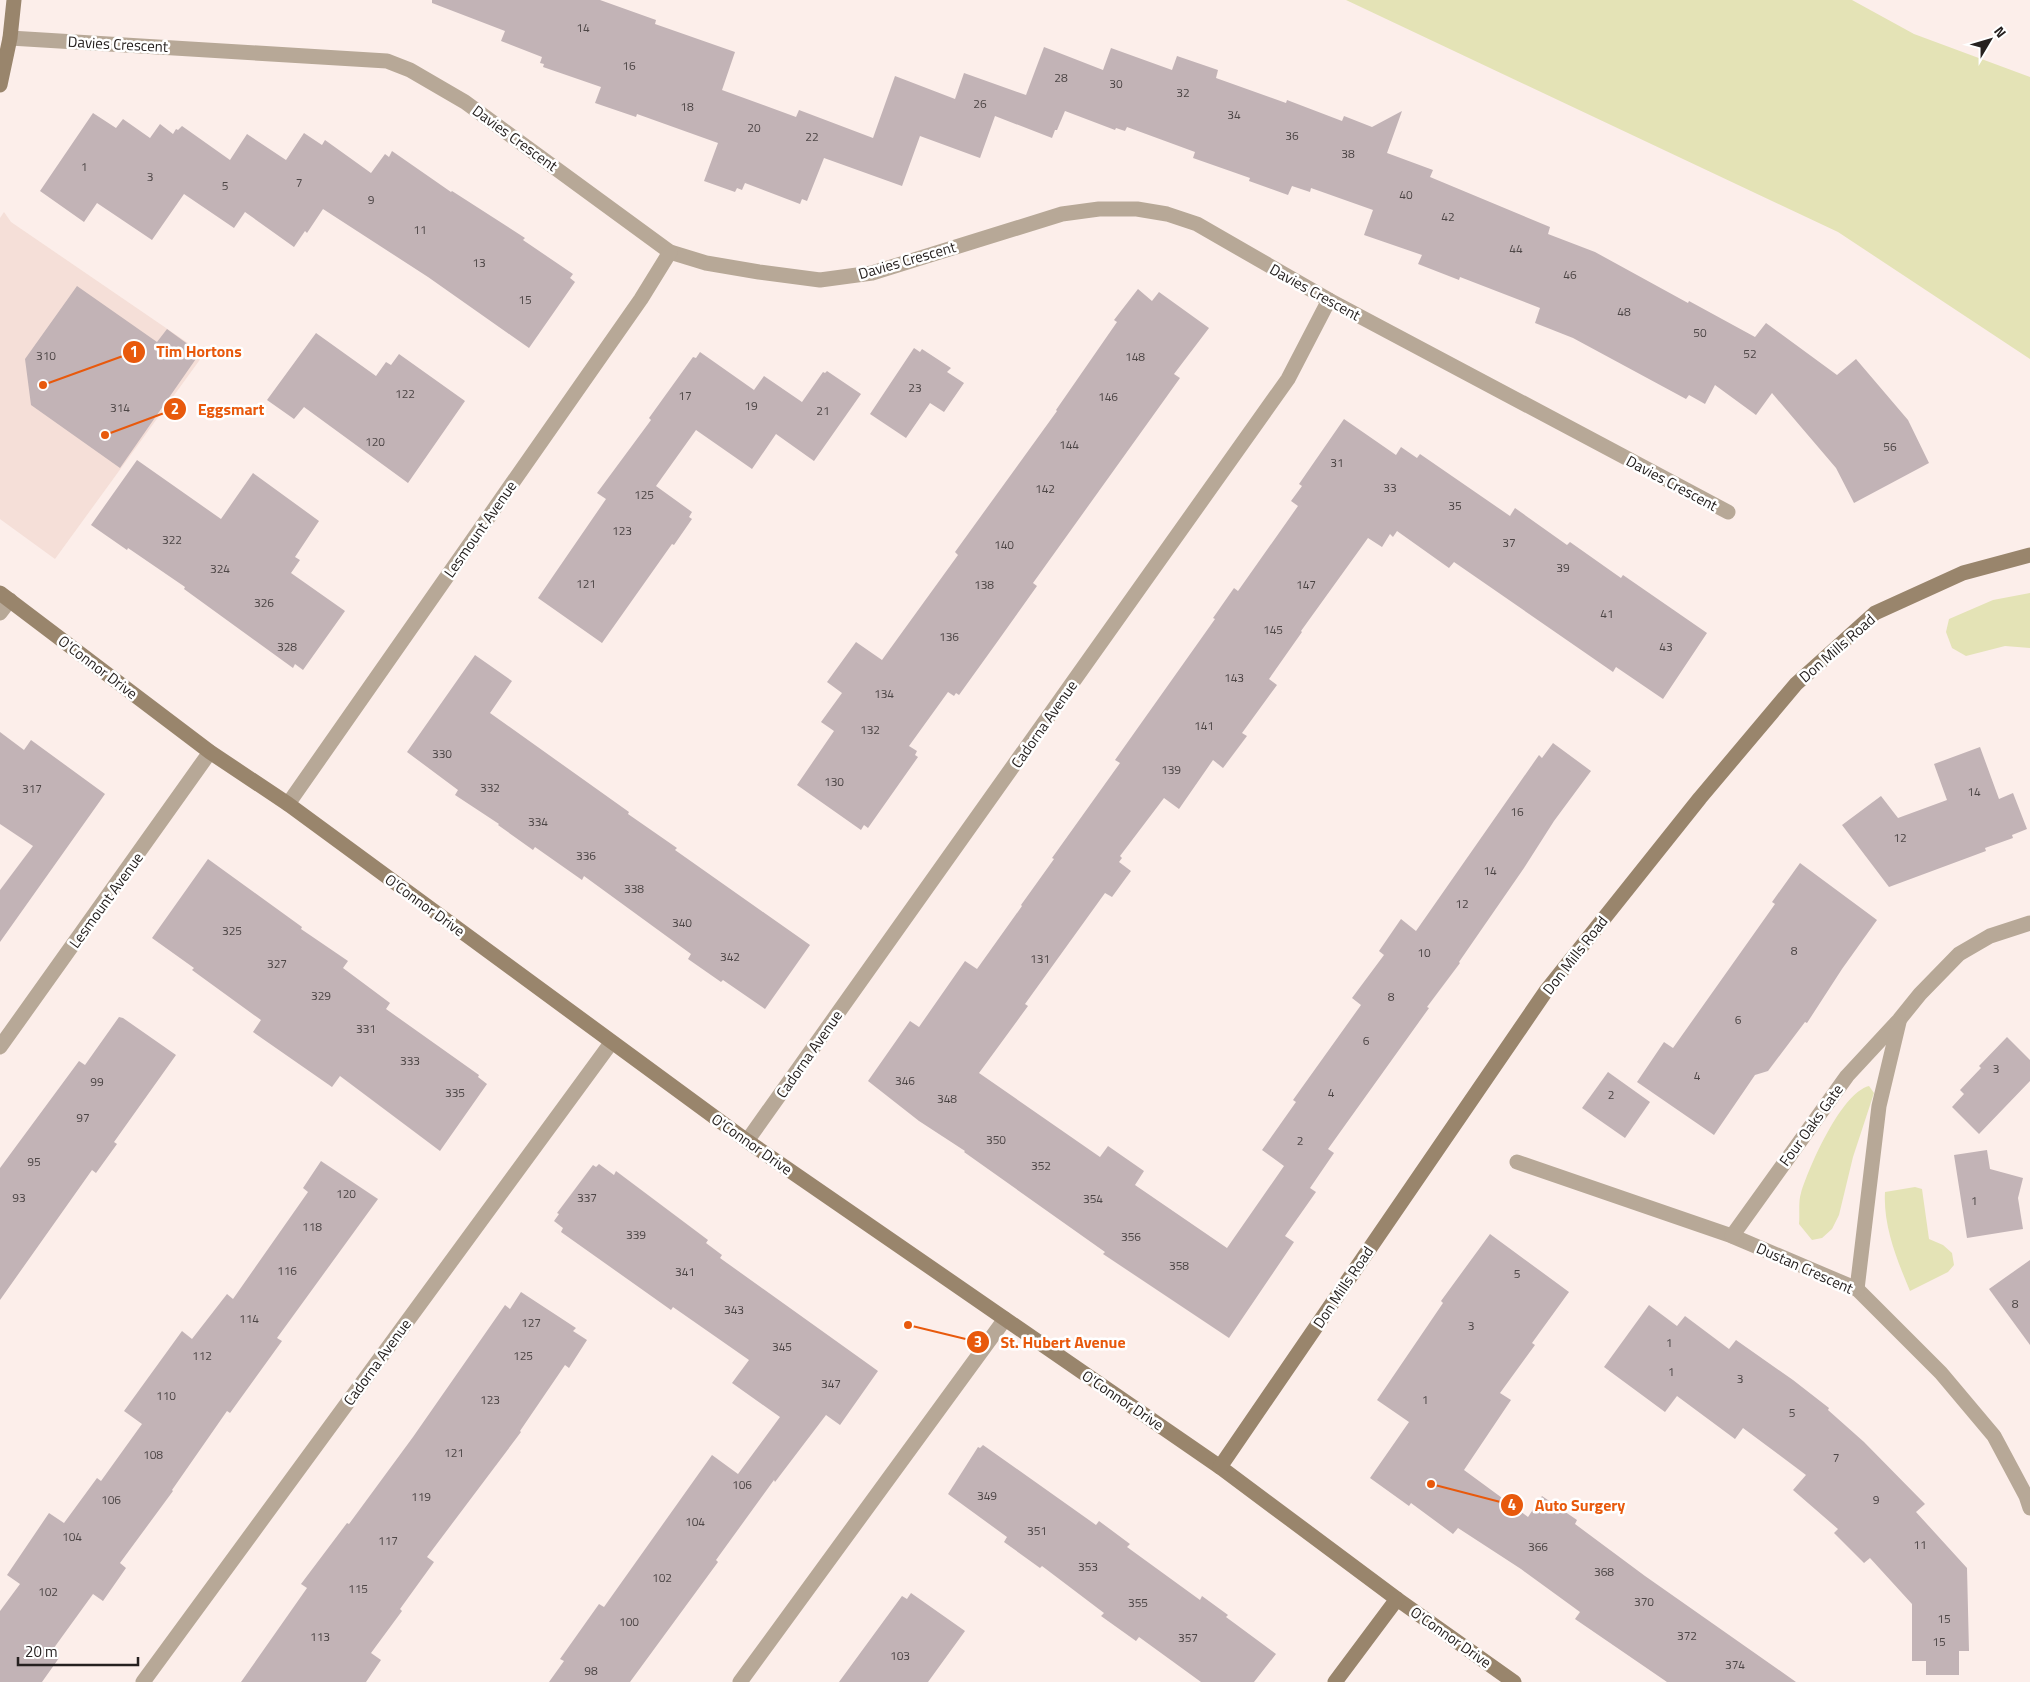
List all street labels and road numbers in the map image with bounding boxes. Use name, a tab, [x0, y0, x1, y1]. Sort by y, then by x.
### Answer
street label: Davies Crescent	[67, 30, 169, 58]
street label: Davies Crescent	[468, 99, 563, 177]
street label: Davies Crescent	[856, 235, 959, 285]
street label: Davies Crescent	[1265, 258, 1365, 327]
street label: Davies Crescent	[1622, 449, 1722, 517]
street label: Lesmount Avenue	[438, 476, 522, 582]
street label: Don Mills Road	[1794, 608, 1880, 688]
street label: O'Connor Drive	[53, 629, 143, 705]
street label: Cadorna Avenue	[1005, 675, 1083, 773]
street label: Lesmount Avenue	[63, 847, 149, 953]
street label: O'Connor Drive	[380, 868, 470, 942]
street label: Don Mills Road	[1537, 911, 1613, 999]
street label: Cadorna Avenue	[770, 1005, 848, 1103]
street label: Four Oaks Gate	[1773, 1079, 1849, 1171]
street label: O'Connor Drive	[707, 1108, 797, 1180]
street label: Dustan Crescent	[1753, 1236, 1858, 1300]
street label: Don Mills Road	[1307, 1241, 1379, 1333]
street label: Cadorna Avenue	[338, 1314, 416, 1410]
street label: O'Connor Drive	[1077, 1364, 1169, 1436]
street label: O'Connor Drive	[1406, 1601, 1496, 1673]

